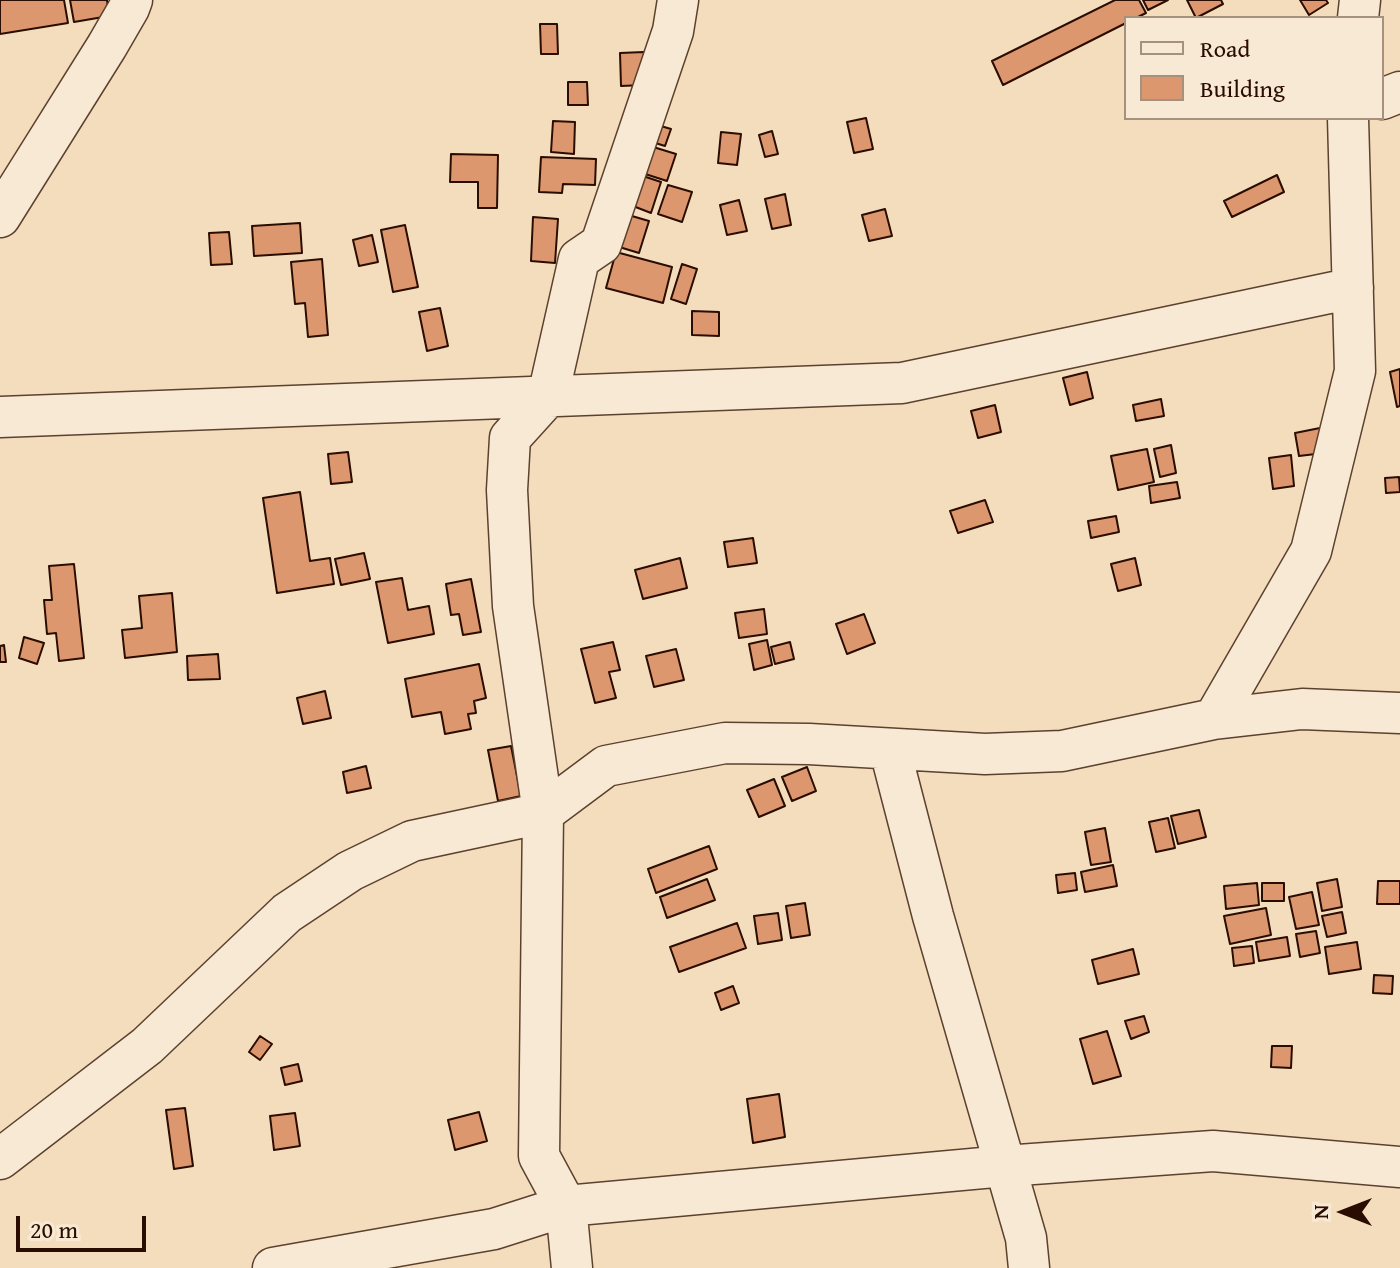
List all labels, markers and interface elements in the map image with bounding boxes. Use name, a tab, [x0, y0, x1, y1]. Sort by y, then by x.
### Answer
legend	[1124, 16, 1384, 120]
text: Road	[1200, 31, 1250, 66]
text: Building	[1200, 71, 1285, 106]
north arrow	[1304, 1172, 1384, 1252]
scale bar	[20, 1200, 150, 1250]
text: N	[1304, 1205, 1336, 1219]
text: 20 m	[30, 1212, 78, 1247]

